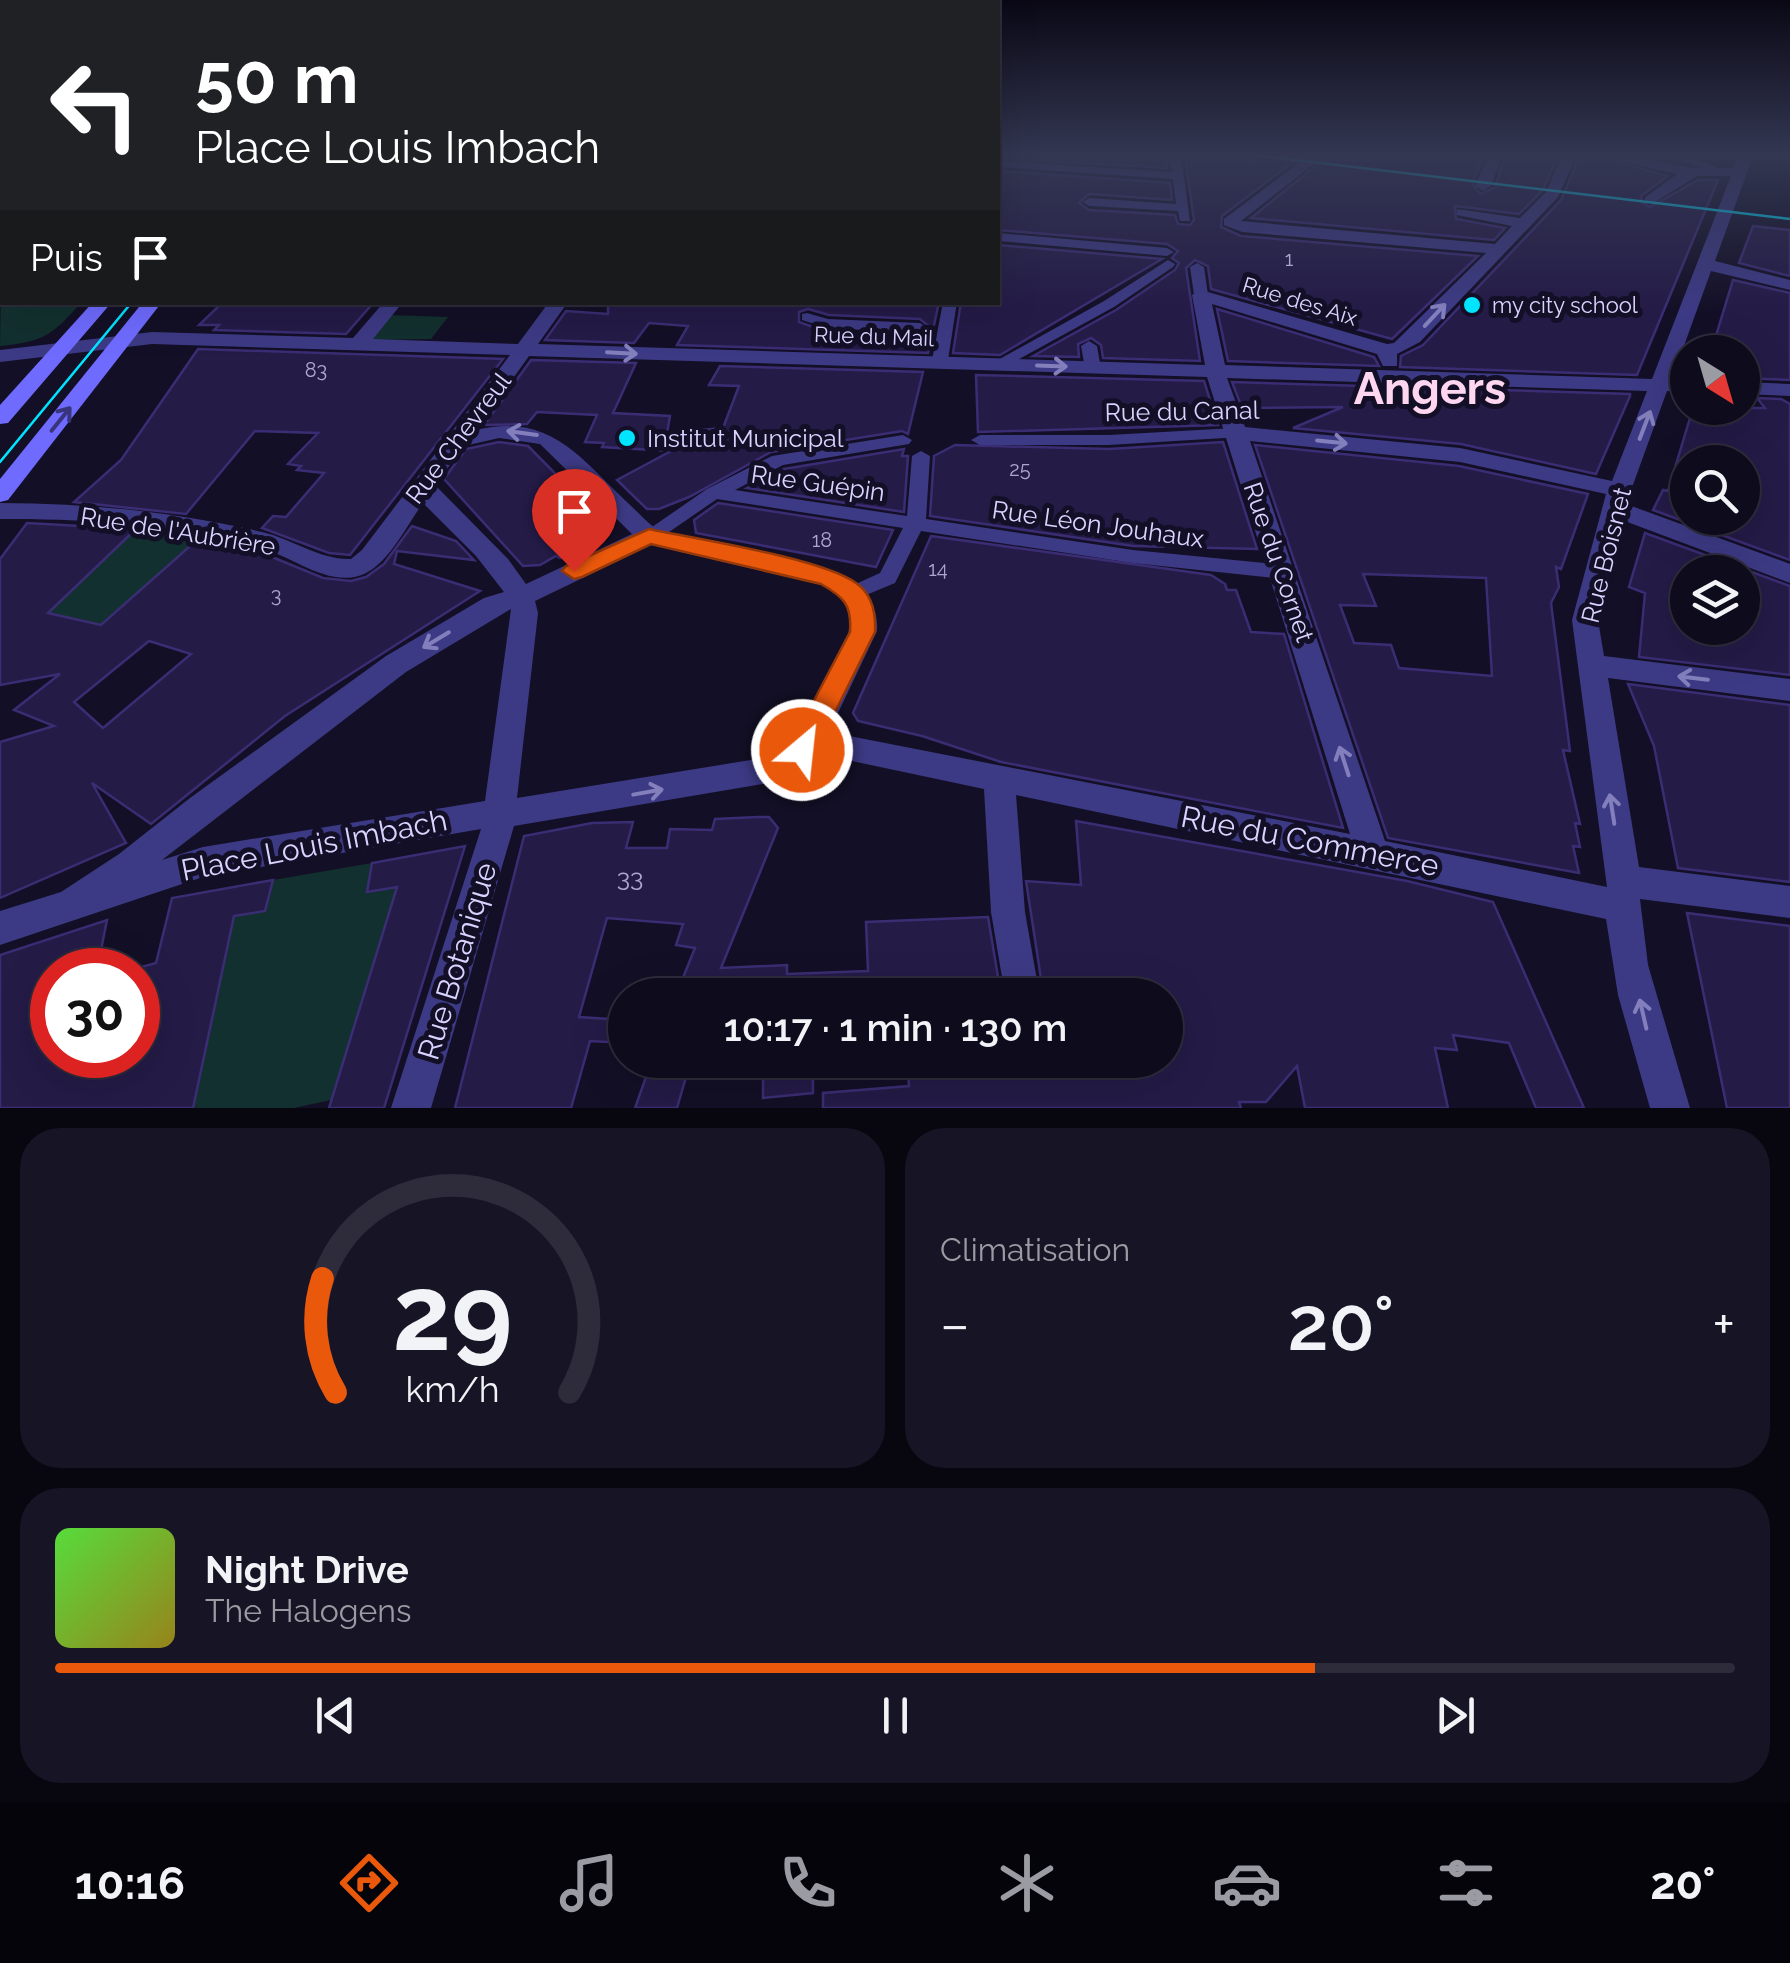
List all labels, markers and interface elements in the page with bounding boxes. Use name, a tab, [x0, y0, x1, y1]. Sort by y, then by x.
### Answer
text: 50 m	[195, 37, 359, 119]
icon: left	[30, 40, 160, 170]
text: Place Louis Imbach	[195, 121, 600, 174]
icon: arrive	[123, 230, 178, 285]
text: Puis	[30, 235, 103, 280]
house number: 1	[1285, 247, 1294, 271]
street label: Rue des Aix	[1239, 271, 1361, 331]
place label: my city school	[1492, 292, 1638, 318]
marker: my city school	[1461, 294, 1483, 316]
one-way arrow	[1423, 303, 1446, 328]
street label: Rue du Mail	[814, 321, 934, 351]
north arrow	[1670, 335, 1760, 425]
map controls	[1670, 335, 1760, 645]
one-way arrow	[606, 344, 638, 363]
one-way arrow	[1035, 356, 1067, 375]
house number: 83	[305, 358, 327, 382]
district label: Angers	[1354, 362, 1506, 415]
street label: Rue Chevreul	[399, 366, 517, 509]
street label: Rue du Canal	[1104, 395, 1260, 427]
one-way arrow	[50, 407, 72, 433]
one-way arrow	[1637, 411, 1655, 441]
place label: Institut Municipal	[647, 423, 844, 453]
one-way arrow	[506, 424, 538, 442]
marker: Institut Municipal	[616, 427, 638, 449]
one-way arrow	[1316, 433, 1348, 452]
button: search	[1670, 445, 1760, 535]
house number: 25	[1009, 457, 1031, 481]
street label: Rue Guépin	[749, 459, 887, 507]
pin	[532, 469, 617, 572]
street label: Rue du Cornet	[1238, 478, 1321, 646]
icon: arrive	[547, 484, 602, 539]
street label: Rue Boisnet	[1575, 484, 1637, 626]
street label: Rue Léon Jouhaux	[990, 494, 1206, 554]
street label: Rue de l'Aubrière	[78, 501, 278, 561]
house number: 18	[812, 528, 832, 552]
button: layers	[1670, 555, 1760, 645]
house number: 14	[928, 557, 948, 581]
house number: 3	[271, 583, 281, 607]
one-way arrow	[422, 630, 451, 650]
one-way arrow	[1678, 668, 1710, 687]
position arrow	[750, 698, 854, 802]
one-way arrow	[1334, 746, 1352, 777]
one-way arrow	[631, 782, 663, 801]
one-way arrow	[1602, 793, 1621, 826]
street label: Rue du Commerce	[1178, 799, 1442, 883]
street label: Place Louis Imbach	[178, 802, 450, 888]
street label: Rue Botanique	[410, 858, 504, 1064]
house number: 33	[617, 862, 643, 892]
speed limit sign: 30	[30, 948, 160, 1078]
one-way arrow	[1633, 999, 1651, 1031]
text: 10:17 · 1 min · 130 m	[724, 1005, 1067, 1050]
text: Climatisation	[940, 1231, 1130, 1268]
text: 29	[393, 1252, 512, 1374]
text: 20°	[1288, 1279, 1394, 1368]
text: −	[940, 1292, 970, 1357]
text: +	[1712, 1292, 1735, 1357]
text: km/h	[405, 1368, 500, 1410]
text: Night Drive	[205, 1547, 409, 1592]
text: The Halogens	[205, 1592, 411, 1629]
icon: previous	[308, 1688, 363, 1743]
icon: pause	[868, 1688, 923, 1743]
icon: next	[1428, 1688, 1483, 1743]
icon: directions	[334, 1848, 404, 1918]
icon: music	[554, 1848, 624, 1918]
icon: phone	[773, 1848, 843, 1918]
icon: climate	[992, 1848, 1062, 1918]
icon: car	[1212, 1848, 1282, 1918]
icon: filters	[1431, 1848, 1501, 1918]
text: 10:16	[75, 1857, 185, 1910]
text: 20°	[1650, 1857, 1715, 1910]

